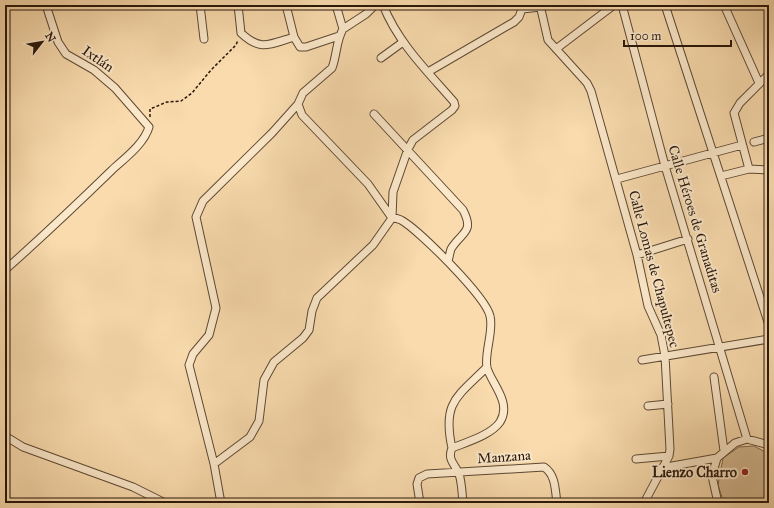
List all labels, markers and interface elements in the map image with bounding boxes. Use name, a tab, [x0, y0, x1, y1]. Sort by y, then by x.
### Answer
north arrow	[22, 22, 62, 62]
scale bar	[624, 22, 731, 48]
text: 100 m	[630, 29, 661, 43]
text: N	[42, 30, 58, 45]
street label: Ixtlán	[79, 42, 117, 76]
street label: Calle Héroes de Granaditas	[664, 143, 726, 295]
street label: Calle Lomas de Chapultepec	[625, 189, 683, 349]
street label: Manzana	[477, 447, 532, 467]
place label: Lienzo Charro	[652, 464, 737, 481]
marker: Lienzo Charro	[740, 467, 750, 477]

